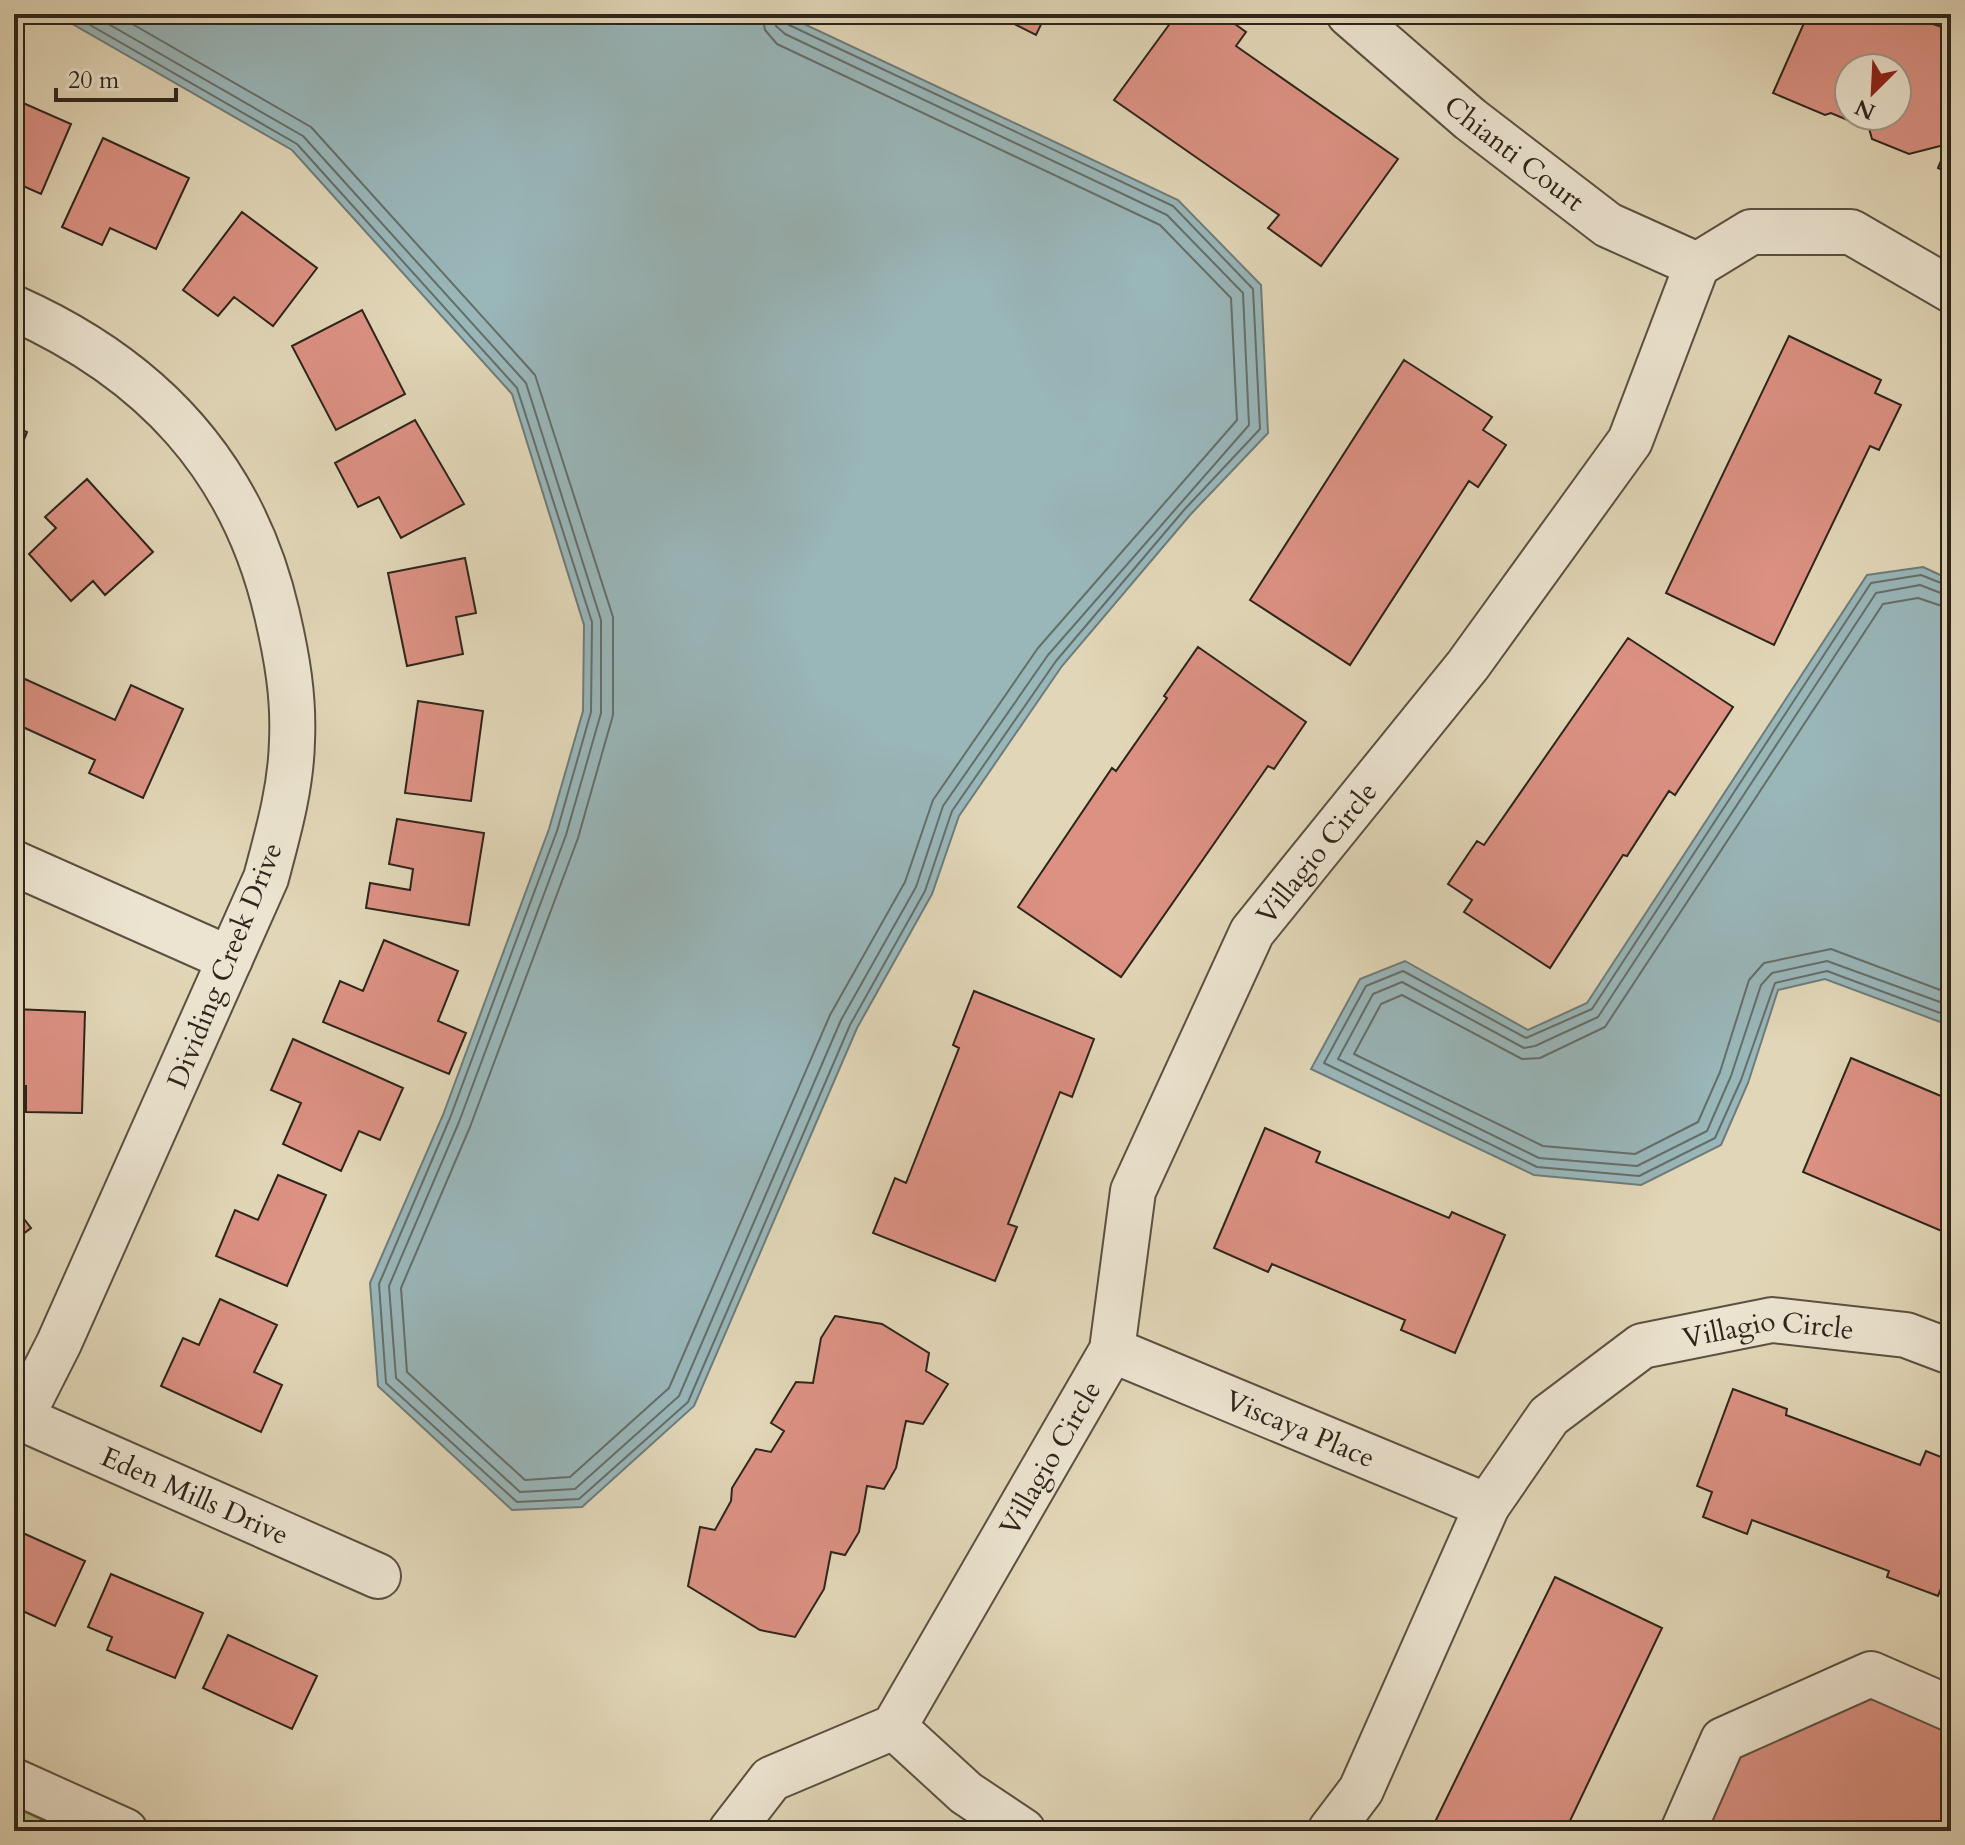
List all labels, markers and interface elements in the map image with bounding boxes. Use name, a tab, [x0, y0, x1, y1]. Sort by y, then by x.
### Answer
scale bar	[56, 52, 176, 102]
north arrow	[1833, 52, 1913, 132]
text: 20 m	[68, 64, 120, 97]
street label: Chianti Court	[1436, 87, 1592, 220]
text: N	[1850, 92, 1880, 127]
street label: Villagio Circle	[1248, 774, 1386, 933]
street label: Dividing Creek Drive	[158, 837, 292, 1094]
street label: Villagio Circle	[1679, 1302, 1856, 1357]
street label: Villagio Circle	[991, 1374, 1110, 1543]
street label: Viscaya Place	[1220, 1381, 1380, 1477]
street label: Eden Mills Drive	[95, 1438, 294, 1554]

